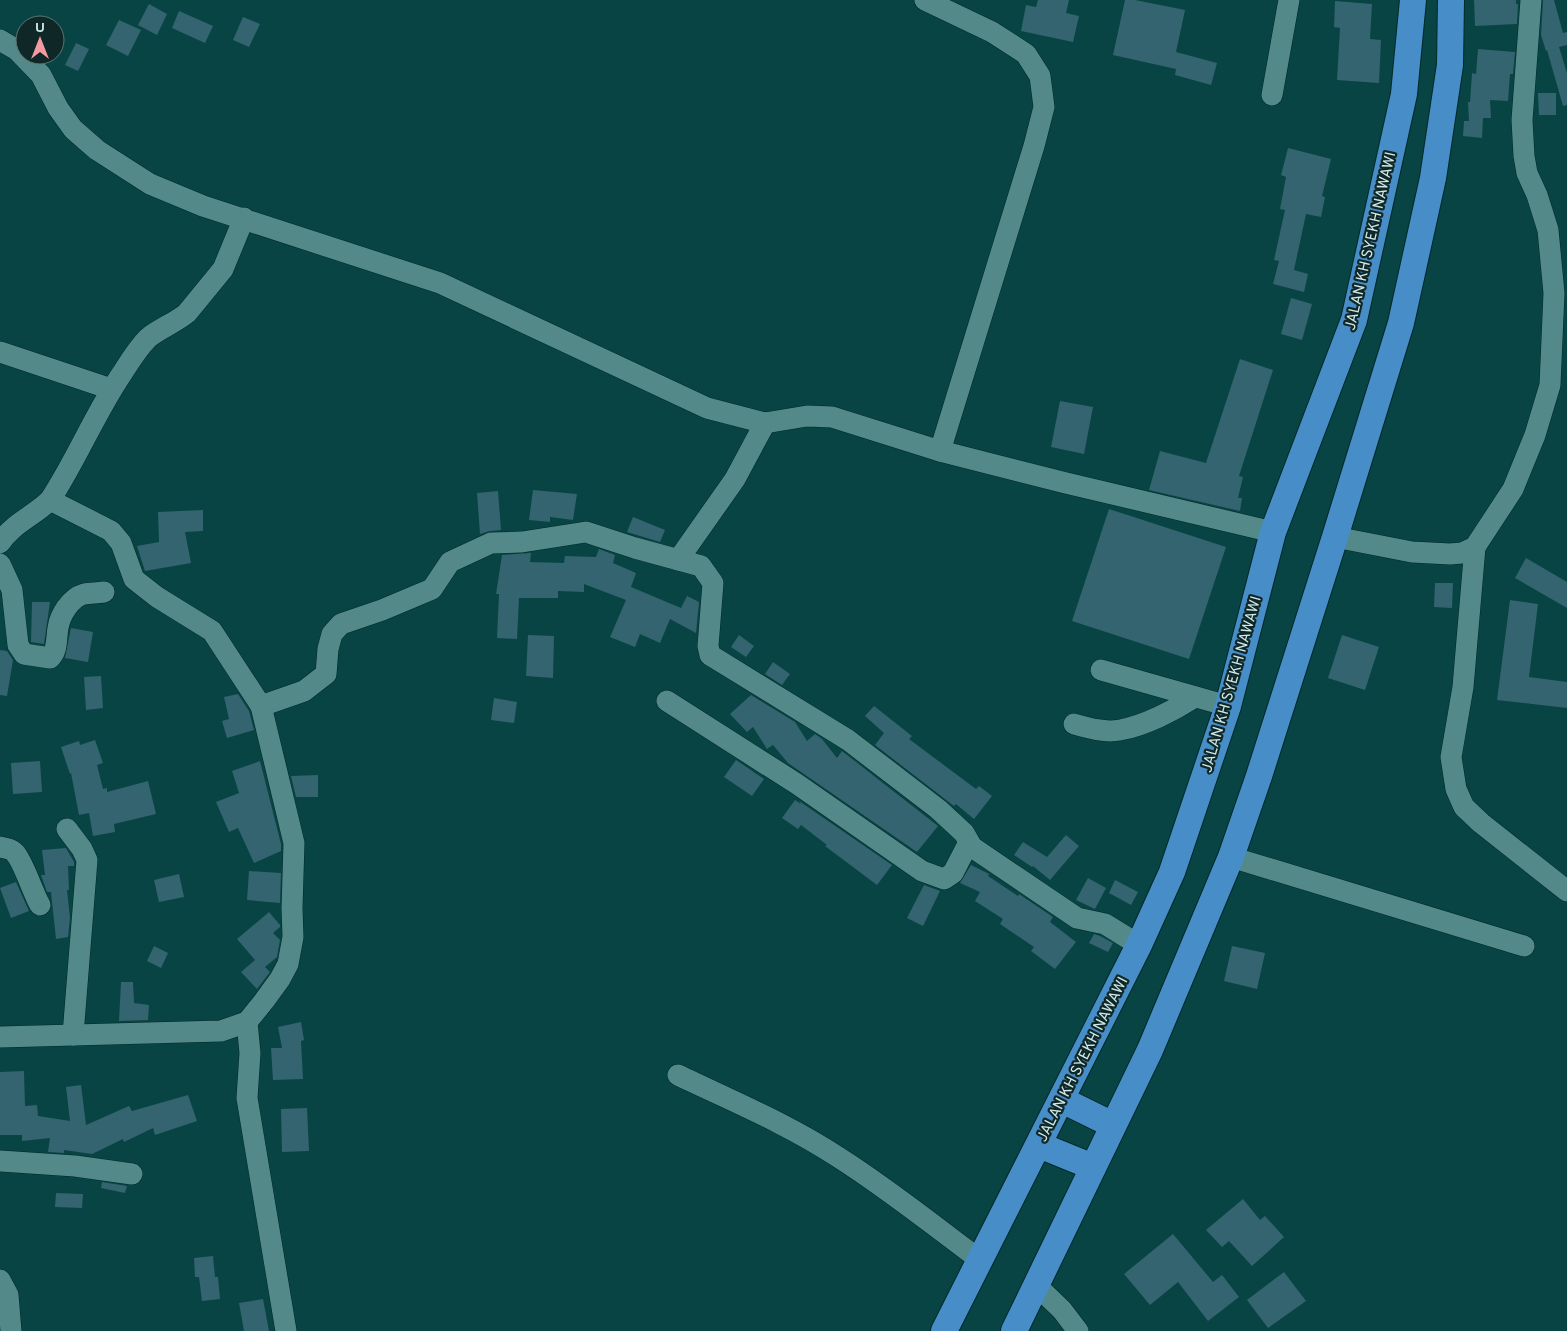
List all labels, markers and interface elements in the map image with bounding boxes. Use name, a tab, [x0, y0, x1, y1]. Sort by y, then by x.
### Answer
north arrow	[15, 15, 65, 65]
text: U	[35, 20, 45, 37]
street label: JALAN KH SYEKH NAWAWI	[1342, 150, 1401, 332]
street label: JALAN KH SYEKH NAWAWI	[1198, 594, 1267, 775]
street label: JALAN KH SYEKH NAWAWI	[1033, 974, 1133, 1145]

